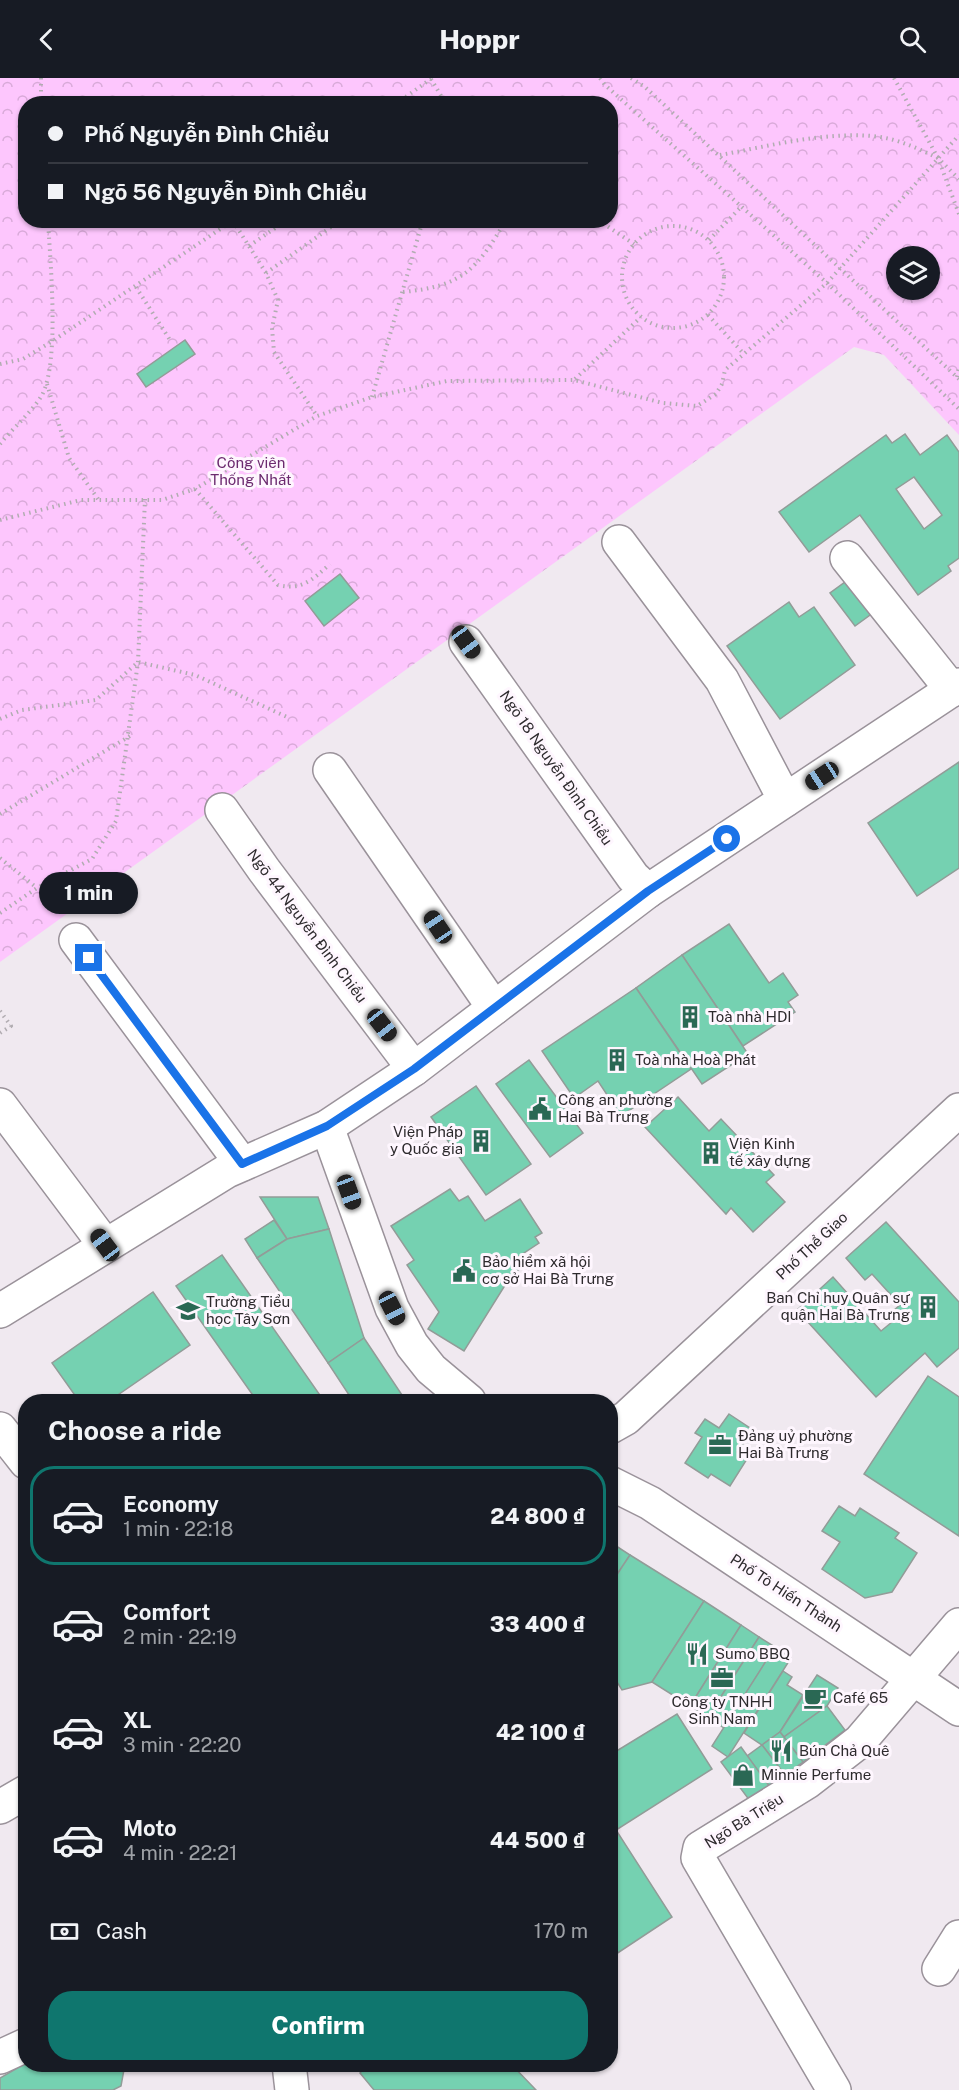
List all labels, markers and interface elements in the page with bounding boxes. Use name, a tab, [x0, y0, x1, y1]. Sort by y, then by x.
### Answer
icon: back	[30, 23, 63, 56]
text: Hoppr	[439, 23, 520, 55]
icon: search	[896, 23, 929, 56]
text: Phố Nguyễn Đình Chiểu	[84, 121, 329, 147]
text: Ngõ 56 Nguyễn Đình Chiểu	[84, 179, 367, 205]
map controls	[886, 246, 940, 300]
button: layers	[886, 246, 940, 300]
park label: Công viên Thống Nhất	[210, 454, 292, 488]
car	[448, 622, 484, 662]
street label: Ngõ 18 Nguyễn Đình Chiểu	[496, 687, 616, 848]
car	[802, 759, 842, 793]
route start	[713, 825, 740, 852]
street label: Ngõ 44 Nguyễn Đình Chiểu	[244, 846, 371, 1006]
callout: 1 min	[40, 871, 138, 913]
text: 1 min	[64, 881, 113, 905]
car	[420, 907, 456, 947]
route end	[75, 944, 102, 971]
building icon: Toà nhà HDI	[677, 1004, 703, 1030]
car	[364, 1005, 400, 1045]
place label: Toà nhà HDI	[708, 1008, 792, 1025]
building icon: Toà nhà Hoà Phát	[604, 1047, 630, 1073]
place label: Toà nhà Hoà Phát	[635, 1051, 756, 1068]
place label: Công an phường Hai Bà Trưng	[558, 1091, 673, 1125]
public building icon: Công an phường Hai Bà Trưng	[527, 1096, 553, 1122]
place label: Viện Pháp y Quốc gia	[390, 1123, 463, 1157]
building icon: Viện Pháp y Quốc gia	[468, 1128, 494, 1154]
place label: Viện Kinh tế xây dựng	[729, 1135, 811, 1169]
building icon: Viện Kinh tế xây dựng	[698, 1140, 724, 1166]
car	[334, 1172, 364, 1212]
street label: Phố Thể Giao	[772, 1208, 851, 1283]
car	[87, 1225, 123, 1265]
place label: Bảo hiểm xã hội cơ sở Hai Bà Trưng	[482, 1253, 614, 1287]
public building icon: Bảo hiểm xã hội cơ sở Hai Bà Trưng	[451, 1258, 477, 1284]
car	[376, 1288, 408, 1328]
place label: Ban Chỉ huy Quân sự quận Hai Bà Trưng	[766, 1289, 910, 1323]
place label: Trường Tiểu học Tây Sơn	[206, 1293, 290, 1327]
building icon: Ban Chỉ huy Quân sự quận Hai Bà Trưng	[915, 1294, 941, 1320]
school or university icon: Trường Tiểu học Tây Sơn	[175, 1298, 201, 1324]
text: Choose a ride	[48, 1414, 222, 1446]
place label: Đảng uỷ phường Hai Bà Trưng	[738, 1427, 853, 1461]
office icon: Đảng uỷ phường Hai Bà Trưng	[707, 1432, 733, 1458]
icon: car	[51, 1489, 105, 1543]
text: Economy	[123, 1491, 219, 1517]
text: 24 800 ₫	[490, 1503, 585, 1529]
text: 1 min · 22:18	[123, 1517, 234, 1541]
street label: Phố Tô Hiến Thành	[727, 1550, 845, 1635]
icon: car	[51, 1597, 105, 1651]
text: Comfort	[123, 1599, 210, 1625]
text: 33 400 ₫	[490, 1611, 585, 1637]
text: 2 min · 22:19	[123, 1625, 237, 1649]
restaurant icon: Sumo BBQ	[684, 1641, 710, 1667]
place label: Sumo BBQ	[715, 1645, 790, 1662]
office icon: Công ty TNHH Sinh Nam	[709, 1665, 735, 1691]
cafe icon: Café 65	[802, 1685, 828, 1711]
place label: Café 65	[833, 1689, 888, 1706]
place label: Công ty TNHH Sinh Nam	[671, 1693, 773, 1727]
icon: car	[51, 1705, 105, 1759]
text: XL	[123, 1707, 151, 1733]
text: 42 100 ₫	[496, 1719, 585, 1745]
text: 3 min · 22:20	[123, 1733, 241, 1757]
restaurant icon: Bún Chả Quê	[768, 1738, 794, 1764]
place label: Bún Chả Quê	[799, 1742, 889, 1759]
shop icon: Minnie Perfume	[730, 1762, 756, 1788]
place label: Minnie Perfume	[761, 1766, 871, 1783]
street label: Ngõ Bà Triệu	[701, 1790, 786, 1851]
icon: car	[51, 1813, 105, 1867]
text: Moto	[123, 1815, 177, 1841]
text: 44 500 ₫	[490, 1827, 585, 1853]
text: 4 min · 22:21	[123, 1841, 237, 1865]
icon: cash	[48, 1915, 81, 1948]
text: Cash	[96, 1918, 147, 1944]
text: 170 m	[534, 1919, 588, 1943]
button: Confirm	[48, 1991, 588, 2060]

